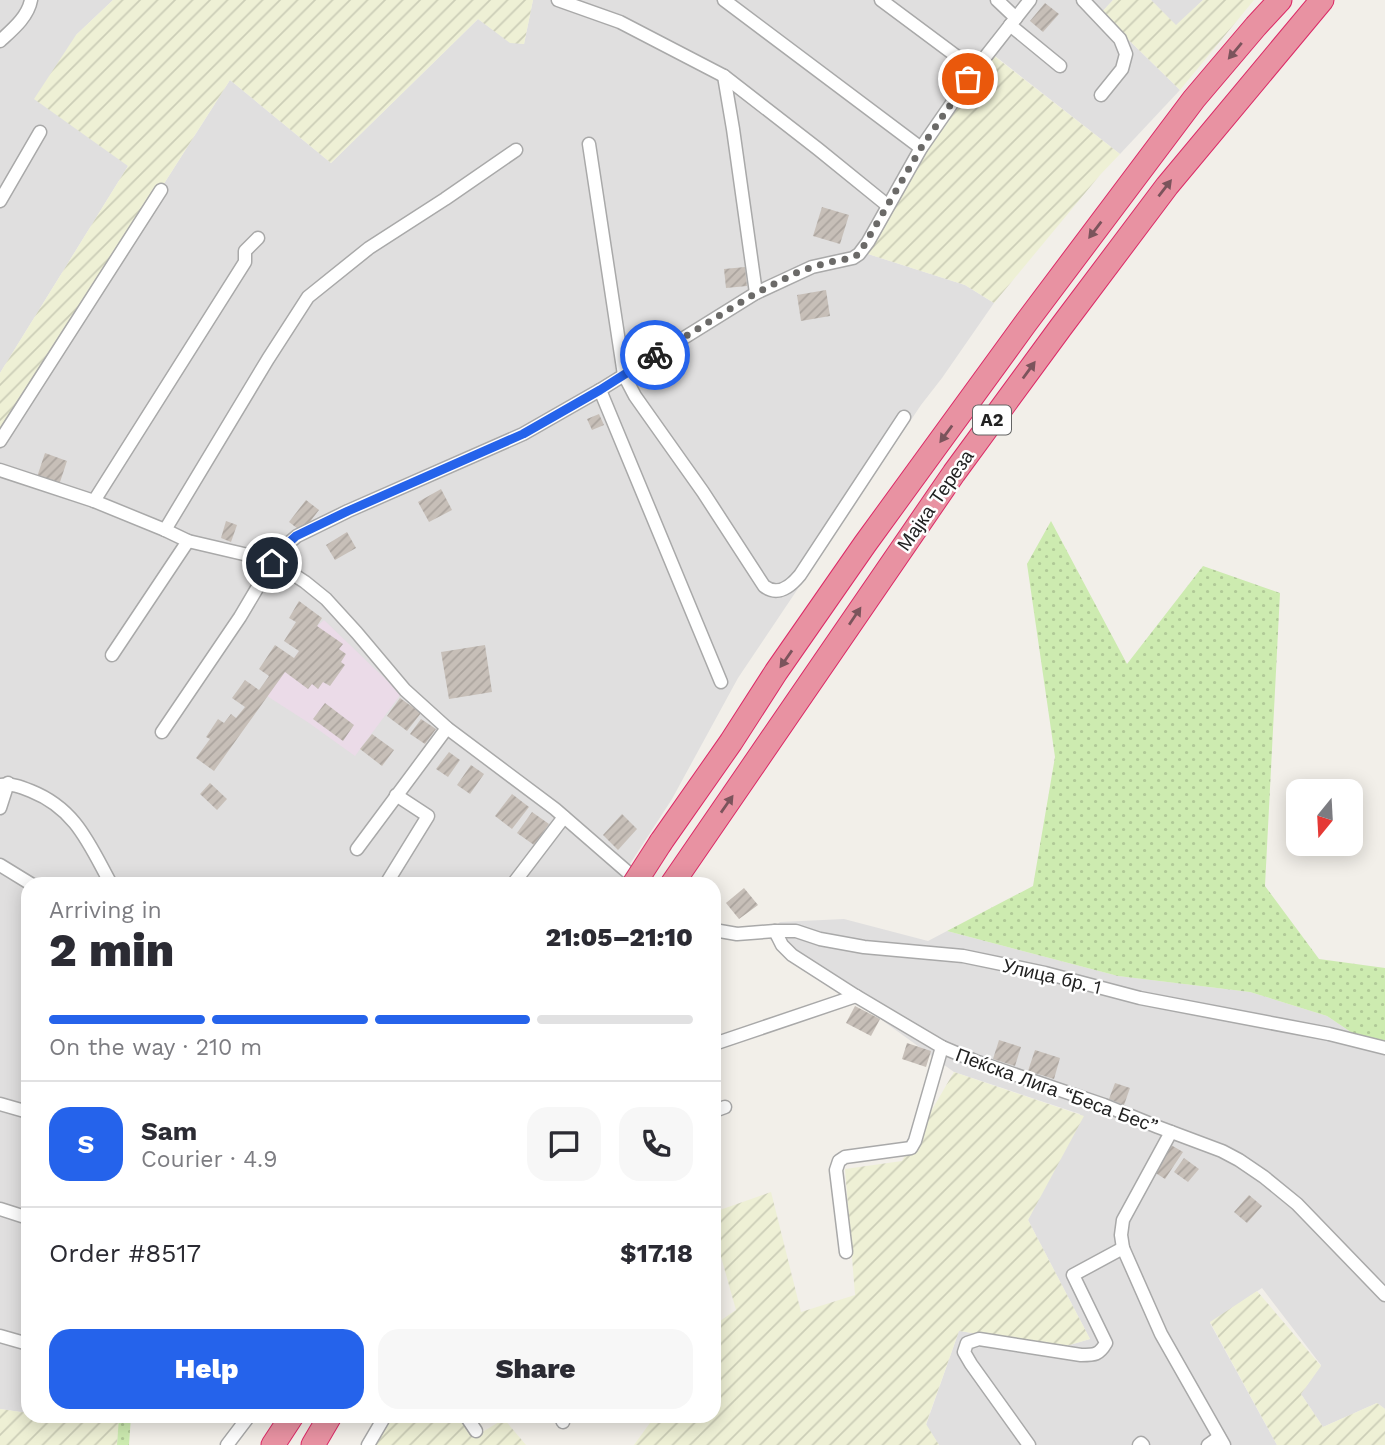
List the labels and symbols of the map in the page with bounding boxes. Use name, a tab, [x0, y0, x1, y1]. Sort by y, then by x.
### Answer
one-way arrow	[1227, 42, 1242, 60]
pin	[938, 49, 998, 109]
one-way arrow	[1158, 179, 1172, 197]
one-way arrow	[1088, 221, 1102, 239]
courier	[620, 320, 690, 390]
one-way arrow	[1022, 361, 1036, 379]
road number: A2	[973, 406, 1011, 434]
one-way arrow	[939, 425, 953, 443]
street label: Мајка Тереза	[892, 445, 979, 555]
pin	[242, 533, 302, 593]
one-way arrow	[848, 607, 862, 625]
one-way arrow	[779, 650, 793, 668]
north arrow	[1286, 779, 1363, 856]
one-way arrow	[720, 794, 733, 813]
street label: Улица бр. 1	[1000, 954, 1103, 999]
street label: Пеќска Лига “Беса Бес”	[953, 1043, 1161, 1138]

